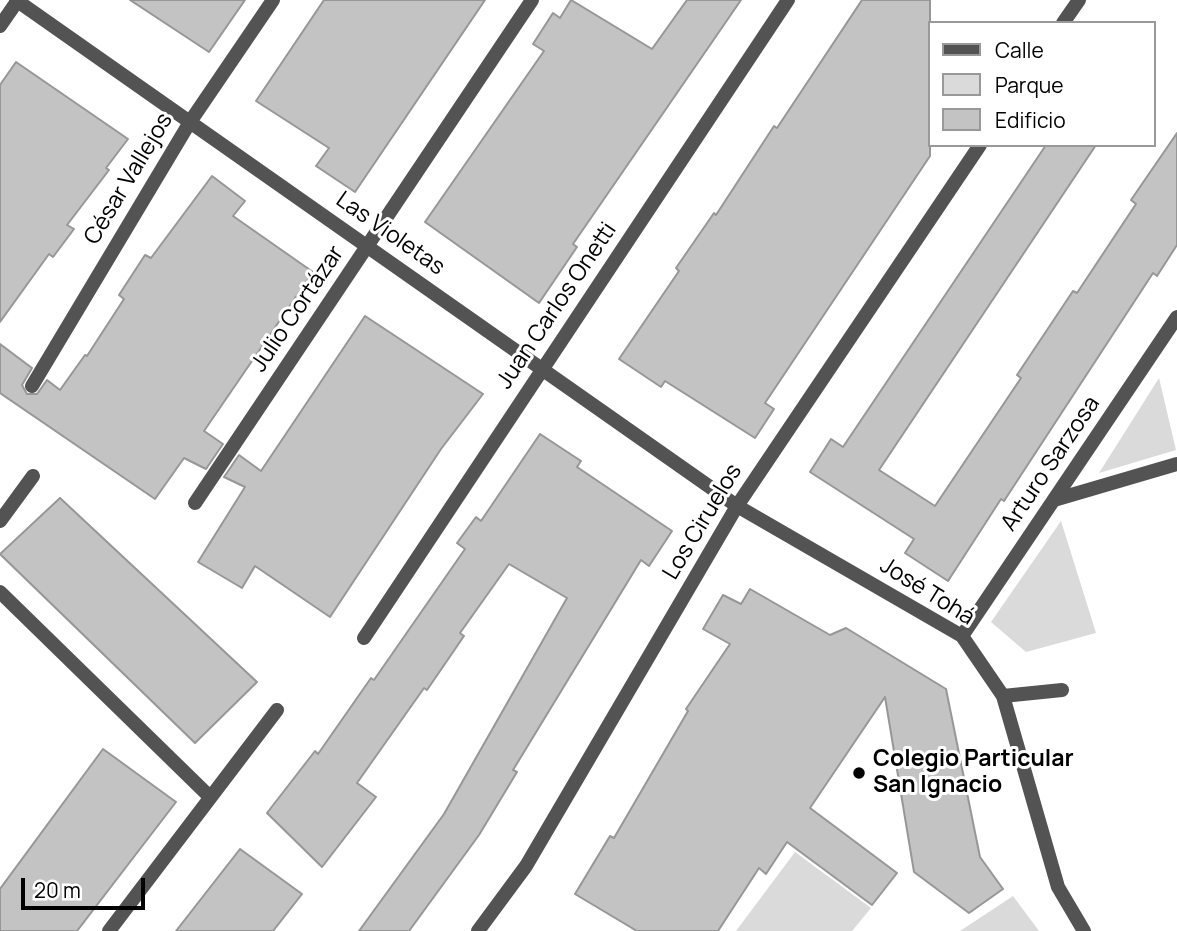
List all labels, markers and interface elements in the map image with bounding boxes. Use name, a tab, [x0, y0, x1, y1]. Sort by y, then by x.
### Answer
legend	[928, 21, 1156, 147]
text: Calle	[995, 36, 1044, 64]
text: Parque	[995, 71, 1064, 99]
text: Edificio	[995, 106, 1066, 134]
street label: César Vallejos	[79, 108, 179, 250]
street label: Las Violetas	[330, 186, 450, 282]
street label: Juan Carlos Onetti	[491, 218, 623, 394]
street label: Julio Cortázar	[246, 241, 350, 377]
street label: Arturo Sarzosa	[996, 391, 1106, 537]
street label: Los Ciruelos	[658, 459, 748, 585]
street label: José Tohá	[875, 552, 979, 632]
place label: Colegio Particular San Ignacio	[873, 746, 1074, 800]
marker: Colegio Particular San Ignacio	[851, 765, 867, 781]
scale bar	[24, 864, 149, 908]
text: 20 m	[34, 876, 81, 904]

